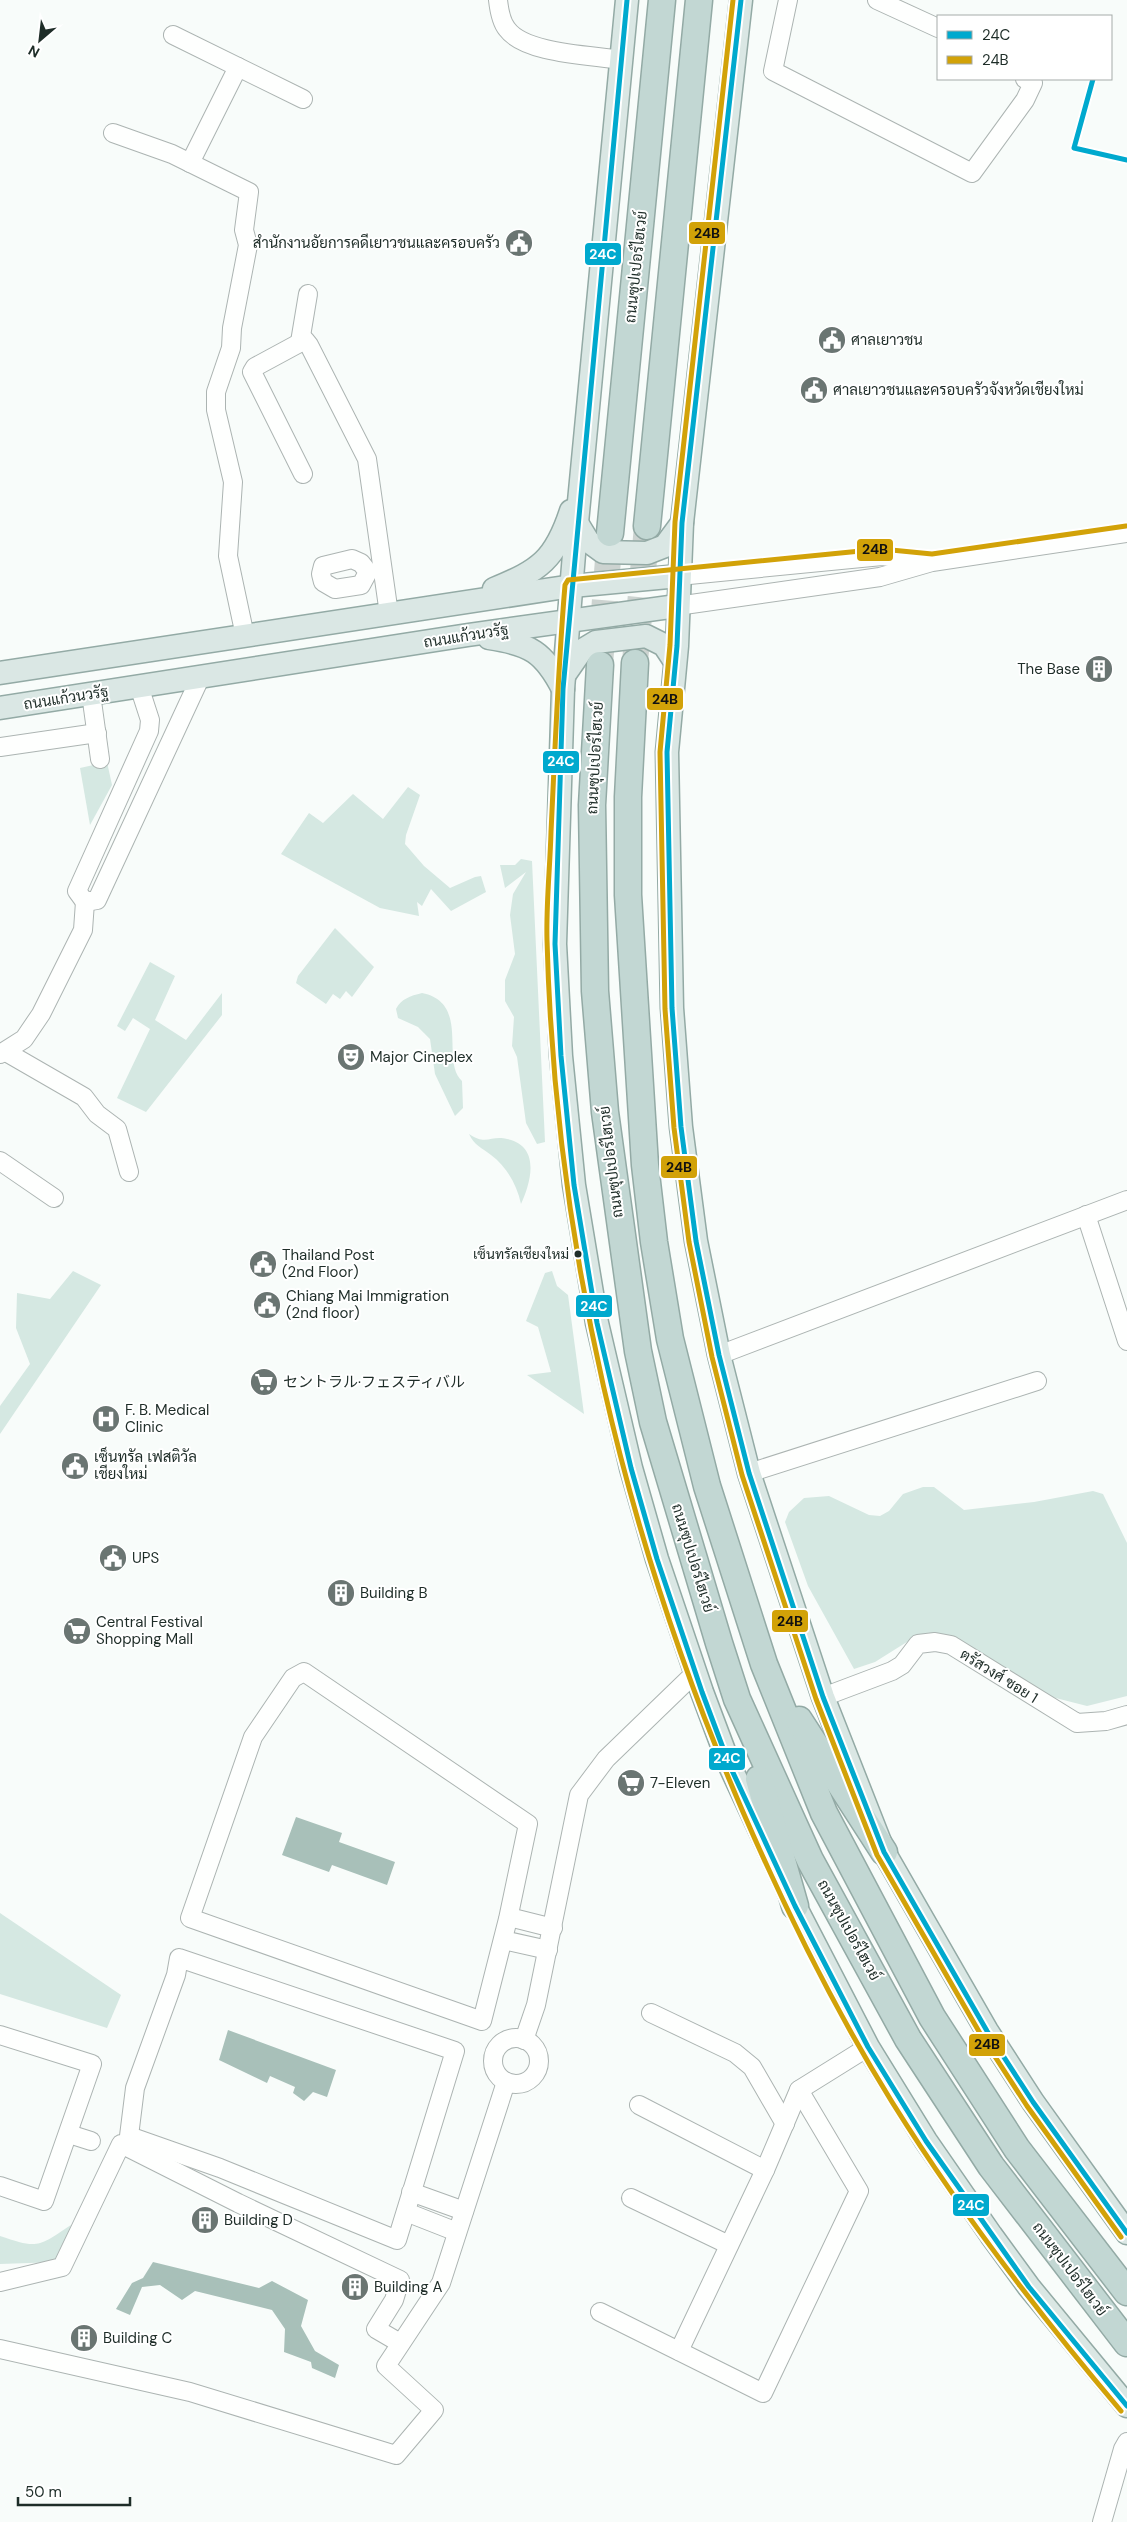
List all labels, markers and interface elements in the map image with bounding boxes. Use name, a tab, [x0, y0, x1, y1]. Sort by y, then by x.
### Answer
north arrow	[15, 15, 65, 65]
legend	[937, 15, 1112, 80]
text: 24C	[982, 25, 1010, 45]
text: N	[25, 41, 43, 62]
text: 24B	[982, 50, 1009, 70]
street label: ถนนซุปเปอร์ไฮเวย์	[620, 210, 653, 324]
line badge: 24B	[688, 221, 726, 245]
text: 24B	[694, 224, 720, 242]
public building icon: สำนักงานอัยการคดีเยาวชนและครอบครัว	[504, 228, 534, 258]
place label: สำนักงานอัยการคดีเยาวชนและครอบครัว	[253, 233, 500, 253]
line badge: 24C	[584, 242, 622, 266]
text: 24C	[589, 245, 617, 263]
public building icon: ศาลเยาวชน	[817, 325, 847, 355]
place label: ศาลเยาวชน	[851, 330, 923, 350]
public building icon: ศาลเยาวชนและครอบครัวจังหวัดเชียงใหม่	[799, 375, 829, 405]
place label: ศาลเยาวชนและครอบครัวจังหวัดเชียงใหม่	[833, 380, 1084, 400]
line badge: 24B	[856, 538, 894, 562]
text: 24B	[862, 540, 888, 558]
street label: ถนนแก้วนวรัฐ	[422, 619, 510, 653]
building icon: The Base	[1084, 654, 1114, 684]
place label: The Base	[1017, 659, 1080, 679]
street label: ถนนแก้วนวรัฐ	[22, 681, 110, 715]
line badge: 24B	[646, 687, 684, 711]
text: 24B	[652, 690, 678, 708]
street label: ถนนซุปเปอร์ไฮเวย์	[582, 701, 609, 815]
line badge: 24C	[542, 750, 580, 774]
text: 24C	[547, 752, 575, 770]
theatre icon: Major Cineplex	[336, 1042, 366, 1072]
place label: Major Cineplex	[370, 1047, 473, 1067]
street label: ถนนซุปเปอร์ไฮเวย์	[594, 1105, 629, 1219]
line badge: 24B	[660, 1155, 698, 1179]
text: 24B	[666, 1158, 692, 1176]
place label: Thailand Post (2nd Floor)	[282, 1245, 375, 1282]
place label: เซ็นทรัลเชียงใหม่	[473, 1245, 569, 1263]
public building icon: Thailand Post (2nd Floor)	[248, 1249, 278, 1279]
marker: เซ็นทรัลเชียงใหม่	[573, 1249, 583, 1259]
place label: Chiang Mai Immigration (2nd floor)	[286, 1286, 449, 1323]
public building icon: Chiang Mai Immigration (2nd floor)	[252, 1290, 282, 1320]
line badge: 24C	[575, 1294, 613, 1318]
text: 24C	[580, 1297, 608, 1315]
supermarket icon: セントラル·フェスティバル	[249, 1367, 279, 1397]
place label: セントラル·フェスティバル	[283, 1372, 465, 1392]
place label: F. B. Medical Clinic	[125, 1400, 209, 1437]
hospital icon: F. B. Medical Clinic	[91, 1404, 121, 1434]
place label: เซ็นทรัล เฟสติวัล เชียงใหม่	[94, 1446, 197, 1484]
public building icon: เซ็นทรัล เฟสติวัล เชียงใหม่	[60, 1451, 90, 1481]
street label: ถนนซุปเปอร์ไฮเวย์	[666, 1501, 719, 1615]
public building icon: UPS	[98, 1543, 128, 1573]
place label: UPS	[132, 1548, 160, 1568]
building icon: Building B	[326, 1578, 356, 1608]
place label: Building B	[360, 1583, 428, 1603]
line badge: 24B	[771, 1609, 809, 1633]
place label: Central Festival Shopping Mall	[96, 1612, 203, 1649]
text: 24B	[777, 1612, 803, 1630]
supermarket icon: Central Festival Shopping Mall	[62, 1616, 92, 1646]
street label: ตรัสวงศ์ ซอย 1	[956, 1644, 1042, 1708]
line badge: 24C	[708, 1747, 746, 1771]
text: 24C	[713, 1749, 741, 1767]
supermarket icon: 7-Eleven	[616, 1768, 646, 1798]
place label: 7-Eleven	[650, 1773, 710, 1793]
street label: ถนนซุปเปอร์ไฮเวย์	[812, 1876, 885, 1985]
line badge: 24B	[968, 2033, 1006, 2057]
text: 24B	[974, 2035, 1000, 2053]
line badge: 24C	[952, 2193, 990, 2217]
text: 24C	[957, 2196, 985, 2214]
building icon: Building D	[190, 2205, 220, 2235]
place label: Building D	[224, 2210, 293, 2230]
street label: ถนนซุปเปอร์ไฮเวย์	[1027, 2218, 1112, 2321]
building icon: Building A	[340, 2272, 370, 2302]
place label: Building A	[374, 2277, 443, 2297]
building icon: Building C	[69, 2323, 99, 2353]
place label: Building C	[103, 2328, 173, 2348]
scale bar	[18, 2474, 130, 2506]
text: 50 m	[25, 2482, 62, 2502]

